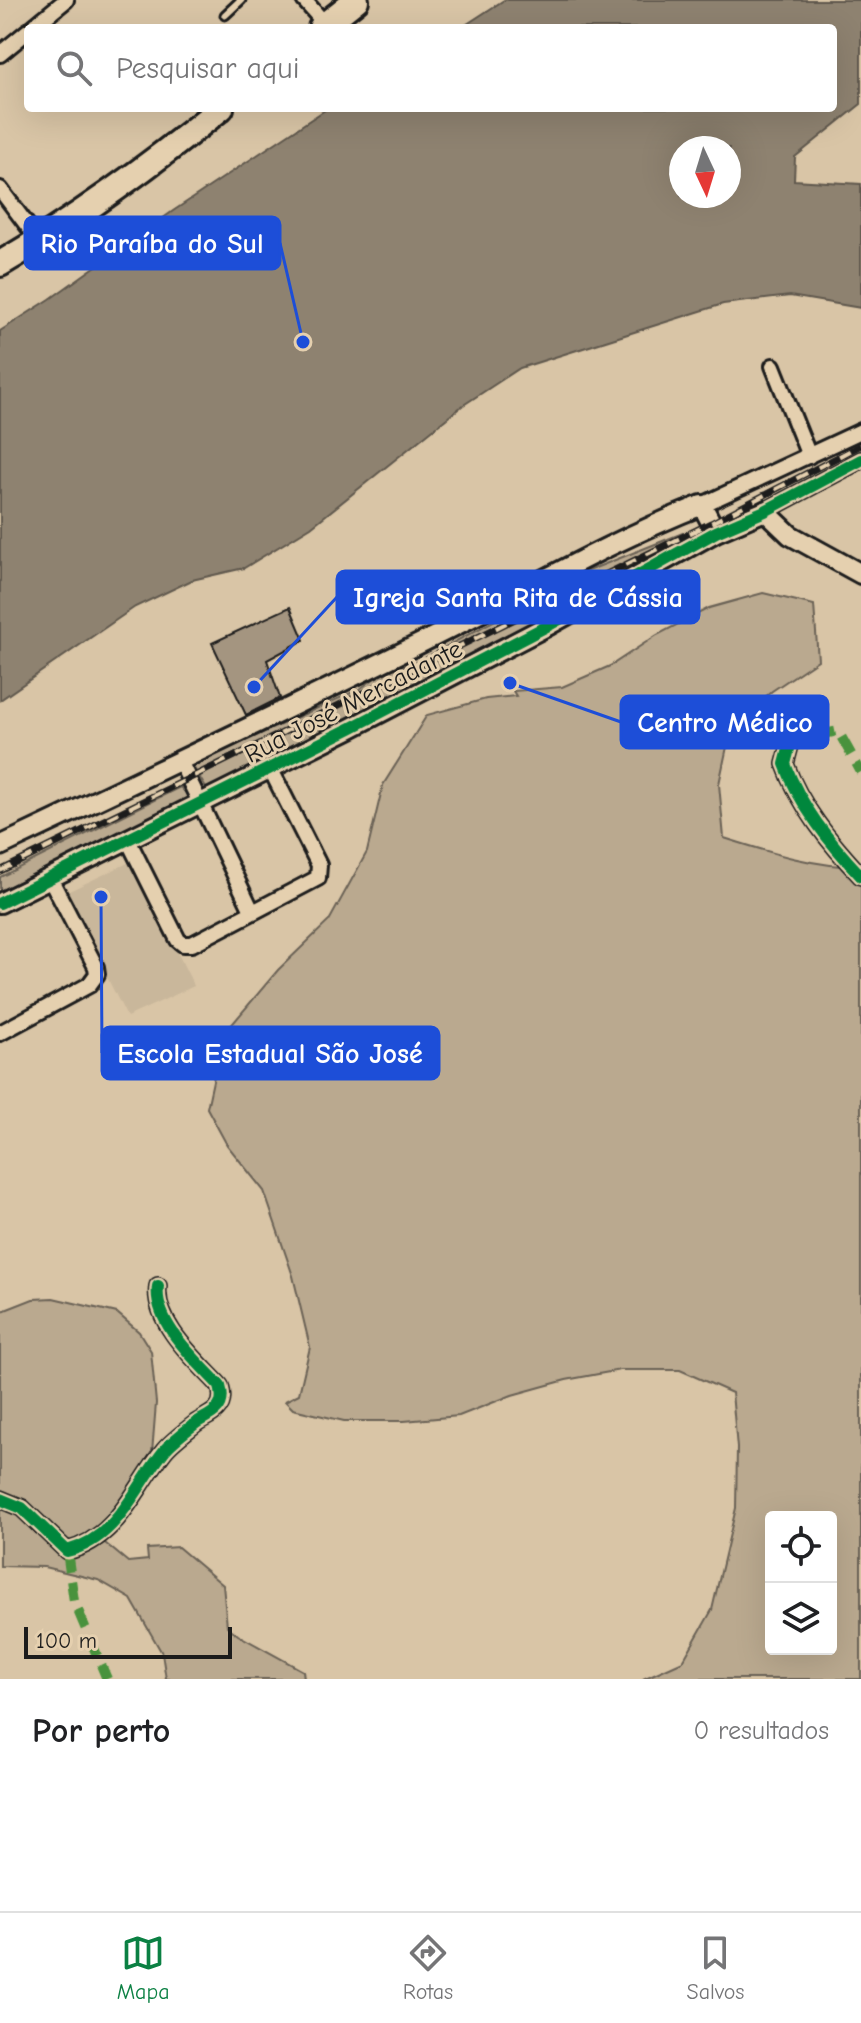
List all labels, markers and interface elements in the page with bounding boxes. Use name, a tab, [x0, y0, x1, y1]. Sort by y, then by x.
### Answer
search box	[24, 24, 837, 112]
icon: search	[52, 46, 96, 90]
text: Pesquisar aqui	[116, 51, 299, 86]
north arrow	[669, 136, 741, 208]
callout: Rio Paraíba do Sul	[25, 217, 280, 269]
text: Rio Paraíba do Sul	[40, 228, 264, 260]
callout: Igreja Santa Rita de Cássia	[337, 571, 699, 623]
text: Igreja Santa Rita de Cássia	[353, 582, 683, 614]
street label: Rua José Mercadante	[240, 634, 467, 770]
callout: Centro Médico	[621, 696, 828, 748]
text: Centro Médico	[637, 707, 813, 739]
callout: Escola Estadual São José	[102, 1027, 439, 1079]
text: Escola Estadual São José	[117, 1038, 423, 1070]
map controls	[765, 1511, 837, 1655]
button: locate	[765, 1511, 837, 1583]
button: layers	[765, 1583, 837, 1655]
scale bar	[24, 1623, 232, 1659]
text: 100 m	[36, 1628, 97, 1654]
text: Por perto	[32, 1711, 170, 1751]
text: 0 resultados	[694, 1716, 829, 1746]
tab: Mapa	[117, 1931, 169, 2005]
tab: Rotas	[403, 1931, 453, 2005]
tab: Salvos	[687, 1931, 744, 2005]

